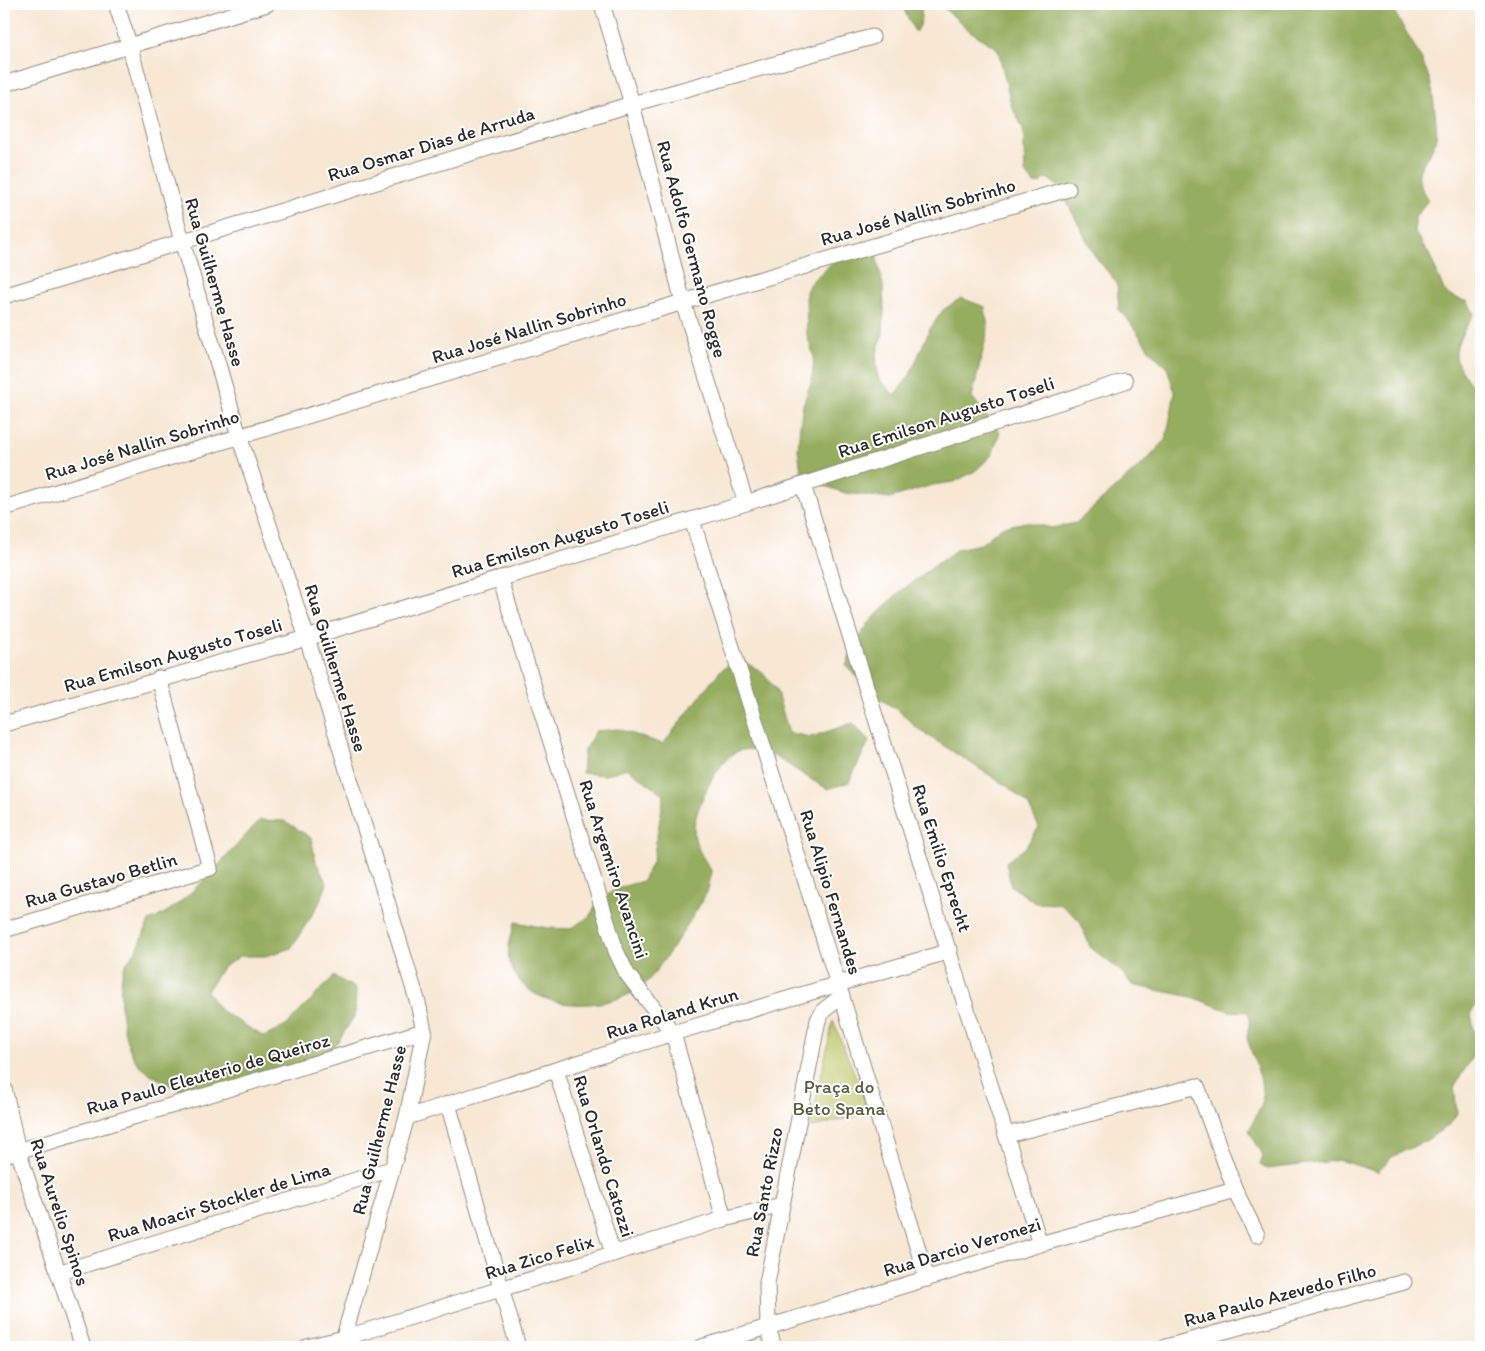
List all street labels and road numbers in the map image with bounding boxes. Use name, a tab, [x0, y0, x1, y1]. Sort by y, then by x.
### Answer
street label: Rua Osmar Dias de Arruda	[325, 102, 537, 186]
street label: Rua Adolfo Germano Rogge	[652, 138, 732, 360]
street label: Rua José Nallin Sobrinho	[818, 173, 1018, 251]
street label: Rua Guilherme Hasse	[180, 195, 250, 369]
street label: Rua José Nallin Sobrinho	[429, 287, 629, 369]
street label: Rua Emilson Augusto Toseli	[835, 371, 1057, 463]
street label: Rua José Nallin Sobrinho	[42, 404, 242, 486]
street label: Rua Emilson Augusto Toseli	[448, 495, 672, 583]
street label: Rua Guilherme Hasse	[300, 581, 372, 755]
street label: Rua Emilson Augusto Toseli	[61, 613, 285, 697]
street label: Rua Argemiro Avancini	[574, 777, 654, 961]
street label: Rua Emilio Eprecht	[907, 781, 977, 935]
street label: Rua Alipio Fernandes	[795, 807, 867, 977]
street label: Rua Gustavo Betlin	[22, 847, 180, 913]
street label: Rua Roland Krun	[603, 982, 741, 1044]
street label: Rua Paulo Eleuterio de Queiroz	[84, 1028, 333, 1120]
street label: Rua Guilherme Hasse	[347, 1043, 411, 1217]
street label: Rua Orlando Catozzi	[568, 1072, 640, 1240]
street label: Rua Santo Rizzo	[740, 1125, 788, 1259]
street label: Rua Aurelio Spinos	[25, 1135, 95, 1289]
street label: Rua Moacir Stockler de Lima	[105, 1157, 333, 1247]
street label: Rua Darcio Veronezi	[881, 1212, 1043, 1282]
street label: Rua Zico Felix	[482, 1229, 597, 1284]
street label: Rua Paulo Azevedo Filho	[1181, 1258, 1379, 1332]

